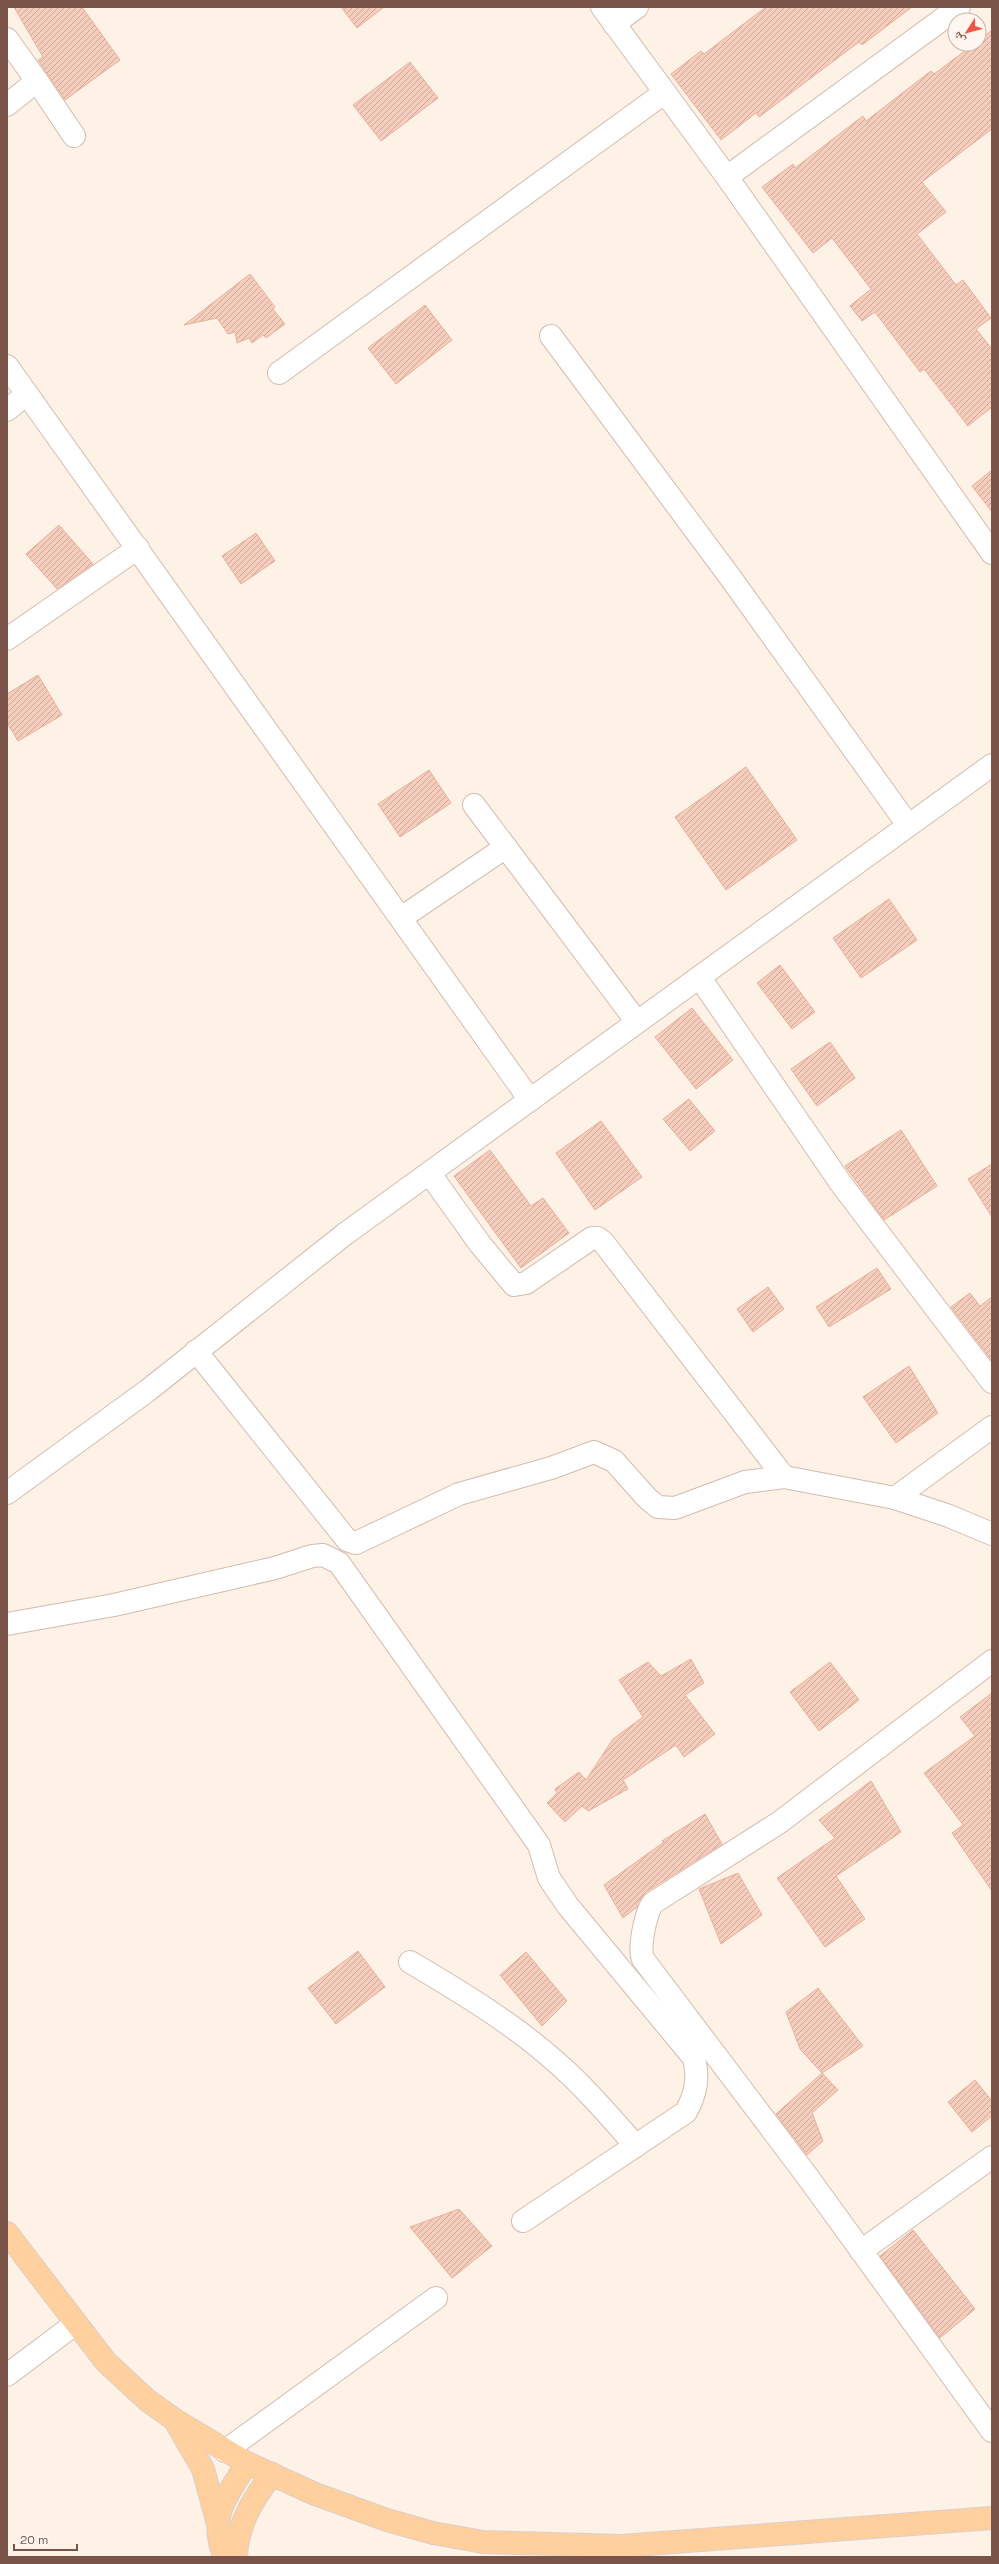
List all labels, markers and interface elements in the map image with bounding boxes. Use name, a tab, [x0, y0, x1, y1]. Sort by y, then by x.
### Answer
north arrow	[947, 12, 987, 52]
text: ش	[950, 28, 969, 47]
scale bar	[14, 2526, 77, 2552]
text: 20 m	[20, 2532, 48, 2548]

